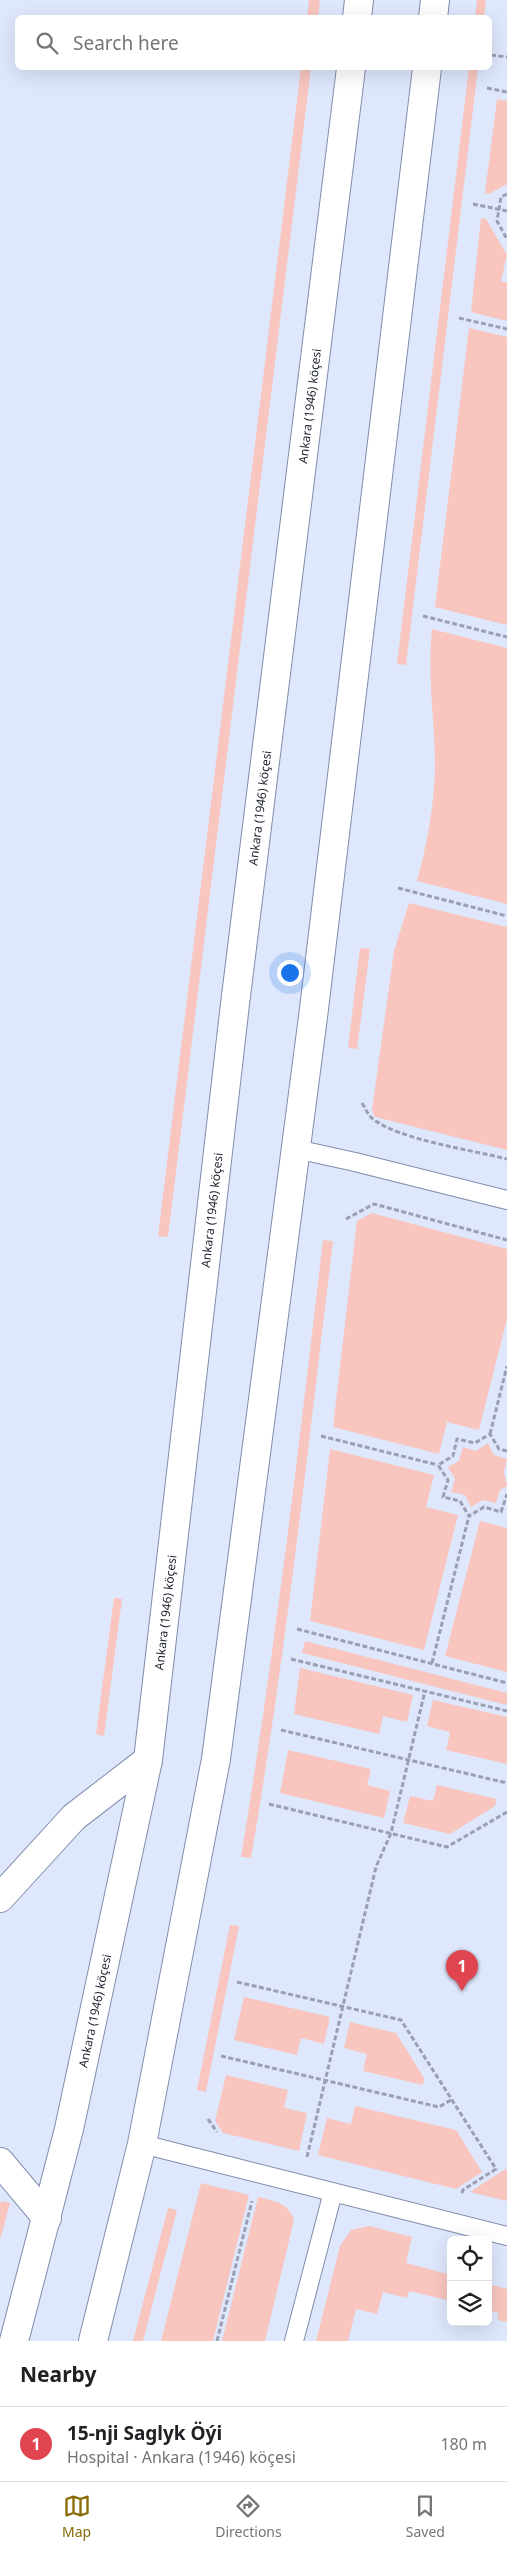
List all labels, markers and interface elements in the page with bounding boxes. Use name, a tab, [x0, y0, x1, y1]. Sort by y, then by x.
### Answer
search box	[15, 15, 492, 70]
icon: search	[33, 29, 61, 57]
text: Search here	[73, 30, 179, 56]
street label: Ankara (1946) köçesi	[294, 347, 325, 464]
street label: Ankara (1946) köçesi	[244, 749, 275, 866]
your location	[277, 960, 303, 986]
street label: Ankara (1946) köçesi	[196, 1152, 226, 1268]
street label: Ankara (1946) köçesi	[150, 1554, 180, 1671]
pin: 1	[446, 1950, 478, 1991]
street label: Ankara (1946) köçesi	[74, 1952, 115, 2069]
map controls	[447, 2236, 492, 2326]
button: locate	[447, 2236, 492, 2281]
button: layers	[447, 2281, 492, 2326]
text: Nearby	[20, 2360, 96, 2388]
text: 15-nji Saglyk Öýi	[67, 2420, 222, 2446]
text: 1	[31, 2433, 41, 2455]
text: 180 m	[440, 2433, 487, 2455]
text: Hospital · Ankara (1946) köçesi	[67, 2446, 296, 2468]
tab: Map	[62, 2492, 91, 2541]
tab: Directions	[215, 2492, 282, 2541]
tab: Saved	[406, 2492, 445, 2541]

